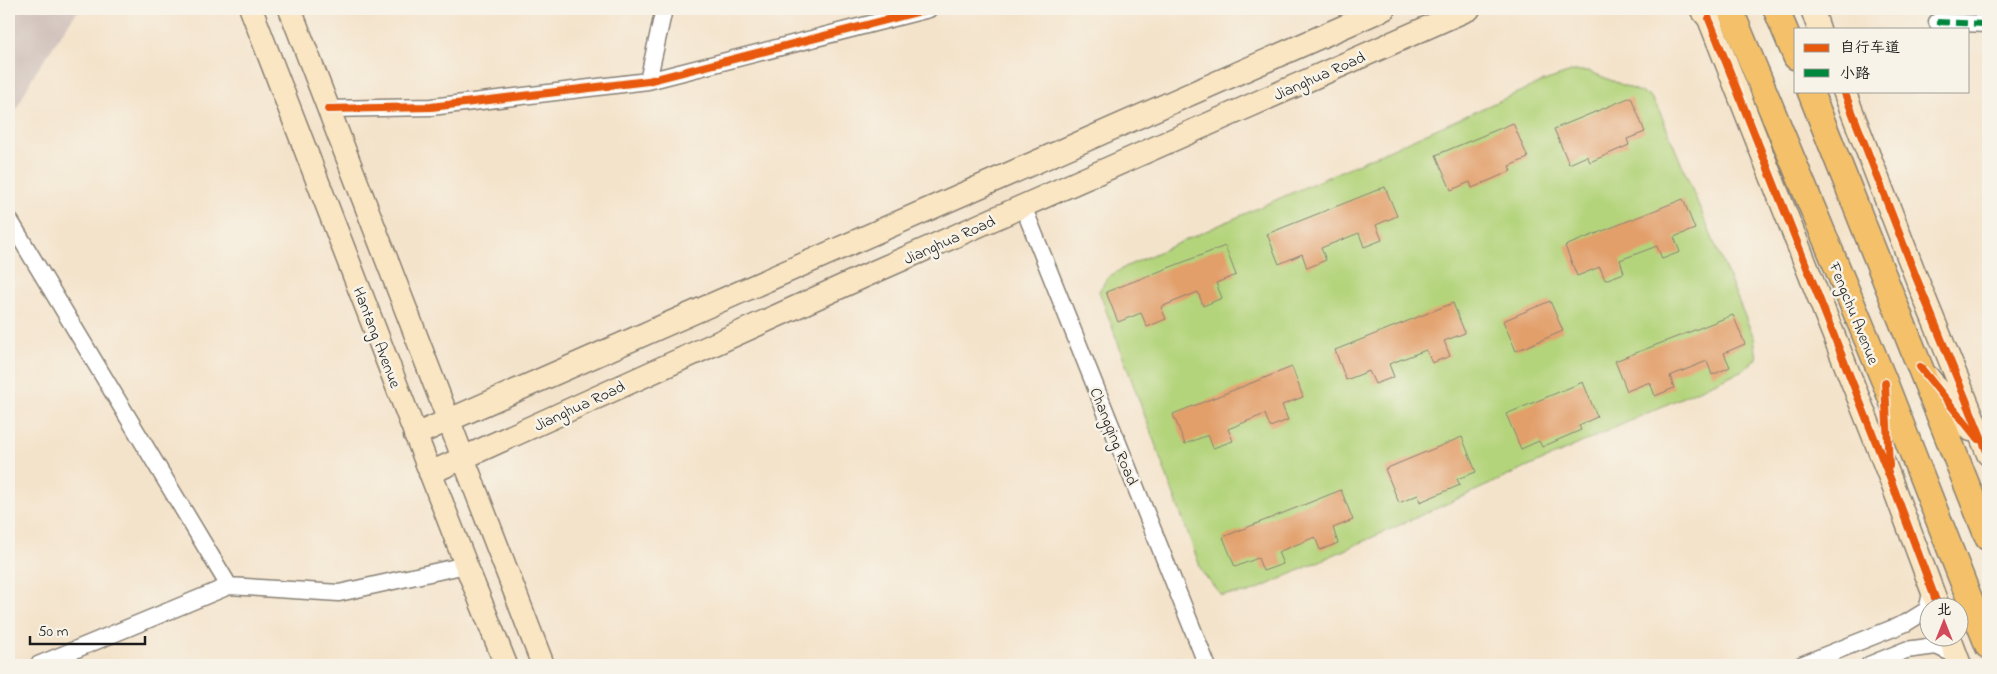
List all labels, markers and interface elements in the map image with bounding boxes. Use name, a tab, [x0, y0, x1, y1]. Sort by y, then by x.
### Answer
legend	[1794, 28, 1970, 92]
text: 自行车道	[1840, 37, 1900, 59]
street label: Jianghua Road	[1270, 46, 1369, 108]
text: 小路	[1840, 63, 1870, 85]
street label: Jianghua Road	[900, 210, 999, 272]
street label: Fengchu Avenue	[1821, 258, 1885, 369]
street label: Hantang Avenue	[346, 284, 407, 393]
street label: Jianghua Road	[530, 375, 629, 438]
street label: Changqing Road	[1083, 384, 1144, 489]
north arrow	[1920, 596, 1970, 646]
text: 北	[1937, 600, 1951, 621]
scale bar	[30, 614, 145, 646]
text: 50 m	[38, 621, 69, 643]

